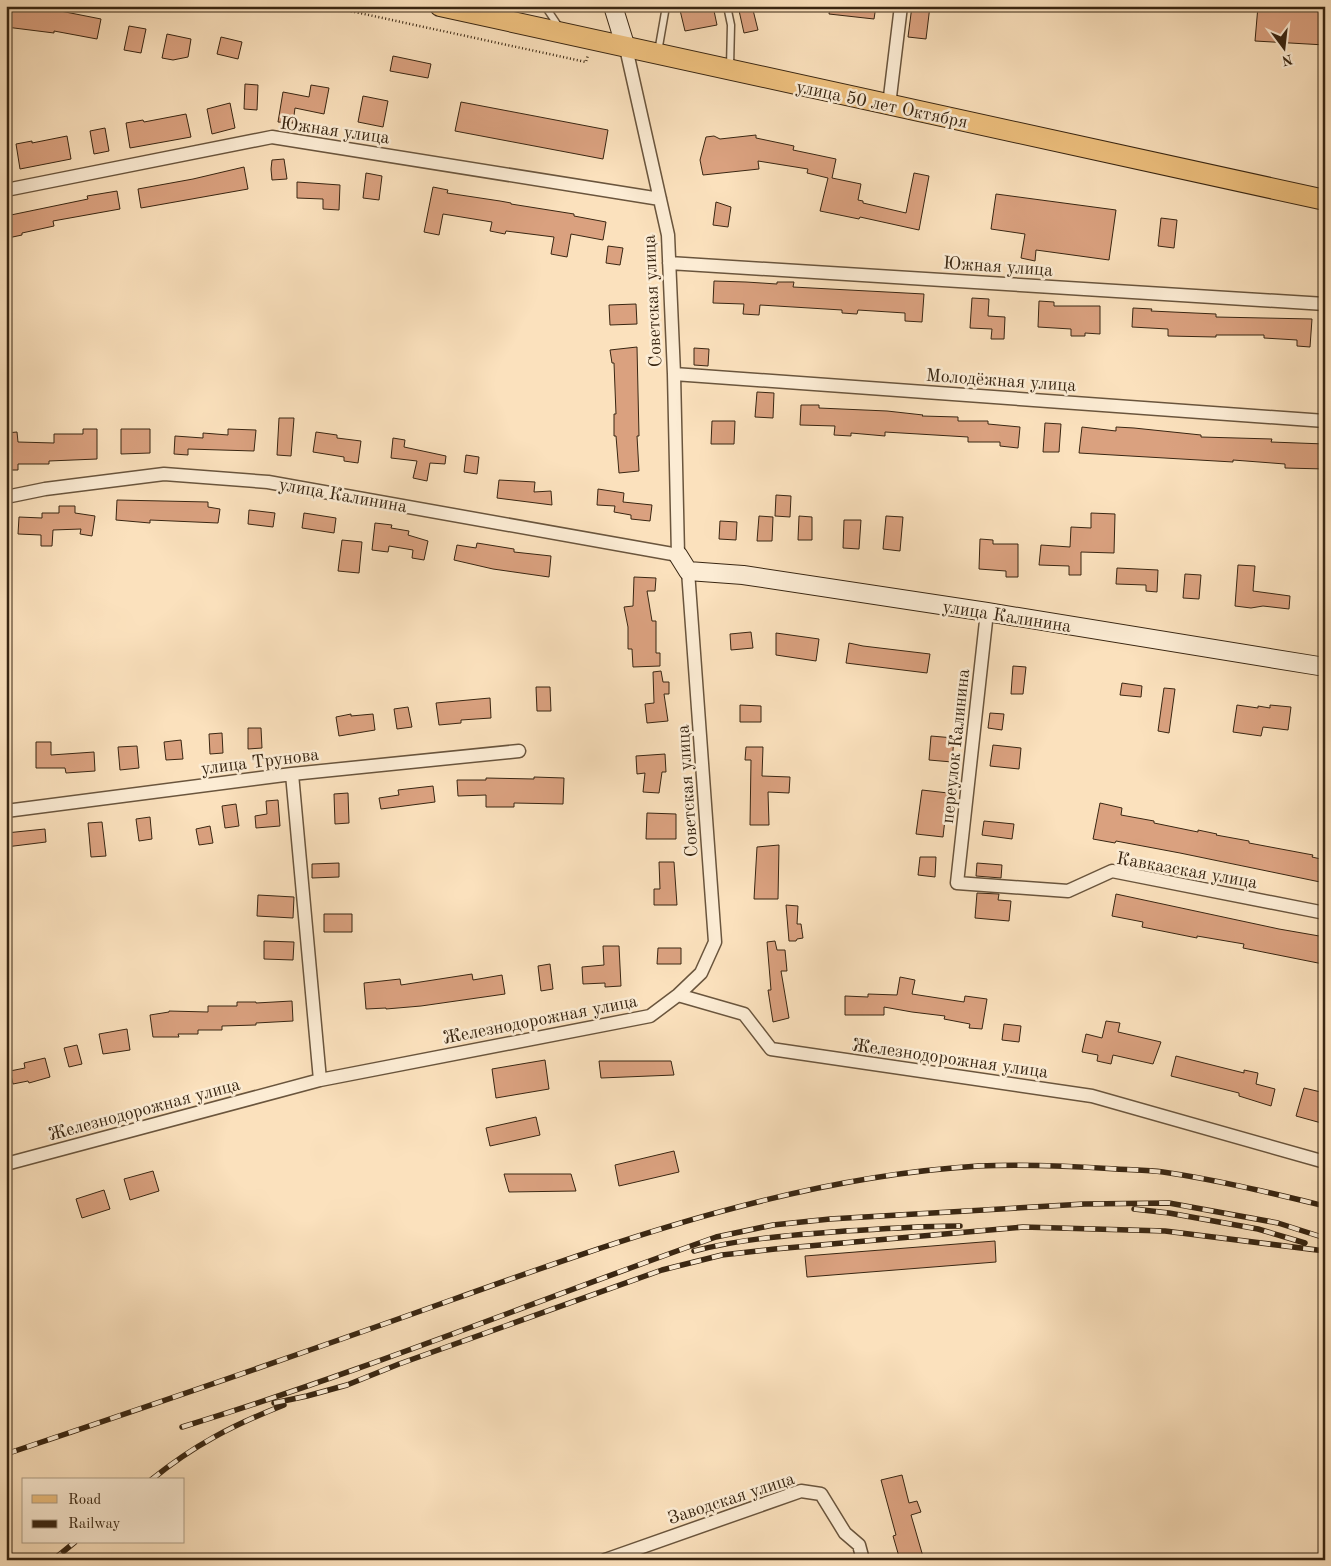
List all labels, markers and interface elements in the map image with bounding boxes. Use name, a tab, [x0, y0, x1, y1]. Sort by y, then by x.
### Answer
north arrow	[1258, 22, 1308, 72]
text: N	[1280, 51, 1294, 68]
street label: улица 50 лет Октября	[794, 78, 969, 132]
street label: Южная улица	[279, 114, 391, 148]
street label: Советская улица	[641, 234, 665, 368]
street label: Южная улица	[942, 254, 1054, 280]
street label: Молодёжная улица	[925, 367, 1077, 395]
street label: улица Калинина	[277, 476, 409, 516]
street label: улица Калинина	[941, 598, 1073, 636]
street label: переулок Калинина	[939, 668, 973, 824]
street label: Советская улица	[674, 724, 702, 858]
street label: улица Трунова	[200, 746, 320, 778]
street label: Кавказская улица	[1115, 850, 1259, 892]
street label: Железнодорожная улица	[441, 992, 639, 1048]
street label: Железнодорожная улица	[851, 1036, 1049, 1082]
street label: Железнодорожная улица	[46, 1076, 242, 1144]
street label: Заводская улица	[666, 1470, 797, 1528]
legend	[22, 1478, 185, 1544]
text: Road	[68, 1493, 102, 1508]
text: Railway	[68, 1517, 121, 1532]

